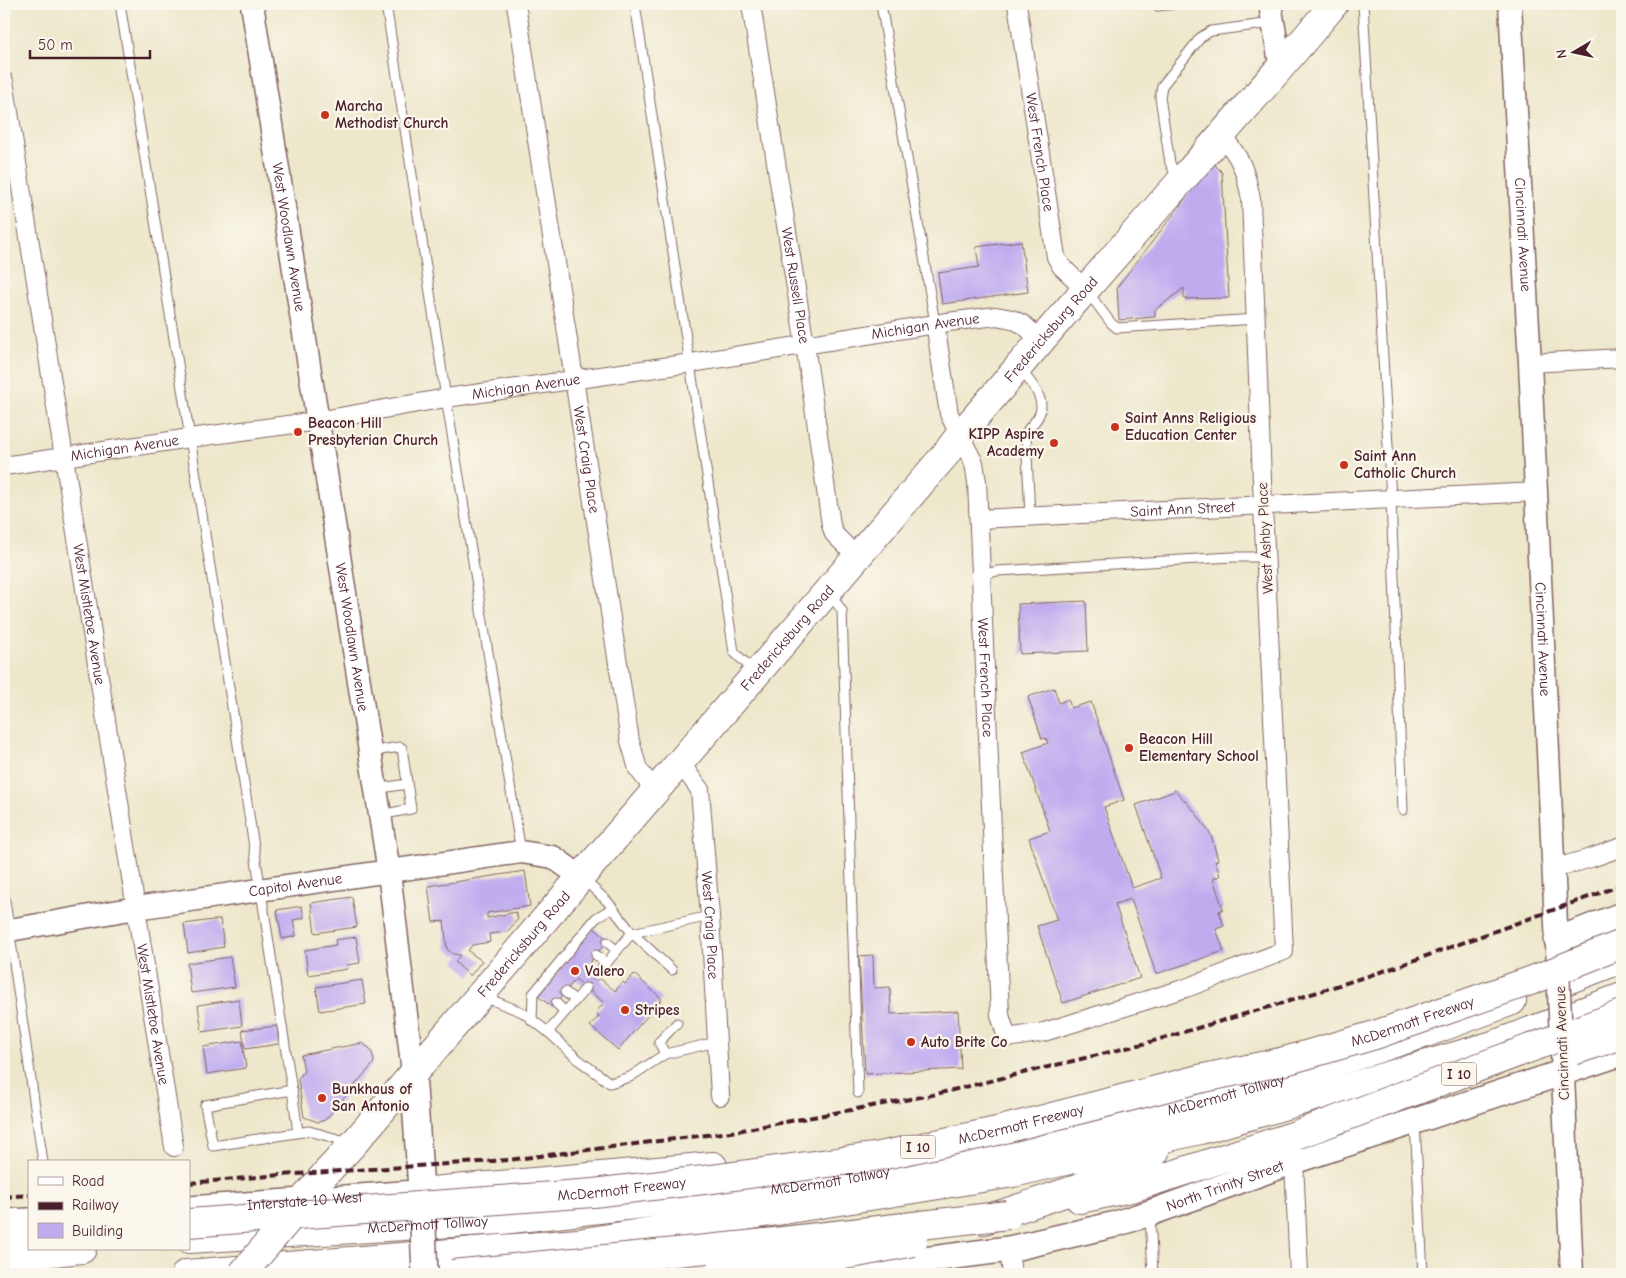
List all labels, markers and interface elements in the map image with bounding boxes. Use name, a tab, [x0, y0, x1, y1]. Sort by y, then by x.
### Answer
scale bar	[30, 28, 150, 60]
north arrow	[1548, 28, 1598, 78]
text: 50 m	[38, 36, 73, 54]
text: N	[1553, 48, 1571, 60]
street label: West French Place	[1022, 92, 1058, 213]
place label: Marcha Methodist Church	[335, 97, 449, 132]
marker: Marcha Methodist Church	[319, 109, 331, 121]
street label: West Woodlawn Avenue	[268, 161, 309, 313]
street label: Cincinnati Avenue	[1511, 177, 1535, 293]
street label: West Russell Place	[777, 226, 814, 345]
street label: Fredericksburg Road	[1000, 273, 1102, 386]
street label: Michigan Avenue	[870, 309, 981, 343]
street label: Michigan Avenue	[471, 370, 582, 403]
street label: West Craig Place	[569, 405, 604, 515]
place label: Saint Anns Religious Education Center	[1125, 409, 1256, 444]
place label: Beacon Hill Presbyterian Church	[308, 414, 438, 449]
marker: Saint Anns Religious Education Center	[1109, 421, 1121, 433]
place label: KIPP Aspire Academy	[968, 425, 1044, 460]
marker: Beacon Hill Presbyterian Church	[292, 426, 304, 438]
street label: Michigan Avenue	[69, 431, 181, 465]
marker: KIPP Aspire Academy	[1048, 437, 1060, 449]
place label: Saint Ann Catholic Church	[1354, 447, 1456, 482]
marker: Saint Ann Catholic Church	[1338, 459, 1350, 471]
street label: West Ashby Place	[1253, 481, 1277, 594]
street label: Saint Ann Street	[1130, 498, 1236, 521]
street label: West Mistletoe Avenue	[69, 543, 109, 686]
street label: West Woodlawn Avenue	[331, 561, 373, 713]
street label: Fredericksburg Road	[737, 581, 838, 694]
street label: Cincinnati Avenue	[1531, 582, 1554, 697]
street label: West French Place	[974, 617, 997, 738]
place label: Beacon Hill Elementary School	[1139, 730, 1259, 765]
marker: Beacon Hill Elementary School	[1123, 742, 1135, 754]
street label: Capitol Avenue	[247, 869, 344, 901]
street label: West Craig Place	[697, 870, 723, 980]
street label: Fredericksburg Road	[473, 887, 574, 1001]
street label: West Mistletoe Avenue	[133, 942, 173, 1086]
place label: Valero	[585, 962, 625, 980]
marker: Valero	[569, 965, 581, 977]
street label: Cincinnati Avenue	[1551, 985, 1573, 1100]
street label: McDermott Freeway	[1349, 992, 1477, 1051]
place label: Stripes	[635, 1001, 679, 1019]
marker: Stripes	[619, 1004, 631, 1016]
place label: Auto Brite Co	[921, 1033, 1008, 1051]
marker: Auto Brite Co	[905, 1036, 917, 1048]
road number: I 10	[1442, 1062, 1476, 1086]
street label: McDermott Tollway	[1165, 1070, 1286, 1119]
place label: Bunkhaus of San Antonio	[332, 1080, 413, 1115]
marker: Bunkhaus of San Antonio	[316, 1092, 328, 1104]
street label: McDermott Freeway	[956, 1100, 1086, 1148]
road number: I 10	[900, 1136, 936, 1158]
street label: North Trinity Street	[1164, 1156, 1287, 1215]
legend	[28, 1160, 190, 1250]
street label: McDermott Tollway	[769, 1162, 891, 1198]
text: Road	[72, 1172, 104, 1190]
street label: McDermott Freeway	[557, 1173, 687, 1205]
street label: Interstate 10 West	[246, 1188, 364, 1214]
text: Railway	[72, 1196, 119, 1214]
street label: McDermott Tollway	[367, 1212, 489, 1237]
text: Building	[72, 1222, 123, 1240]

